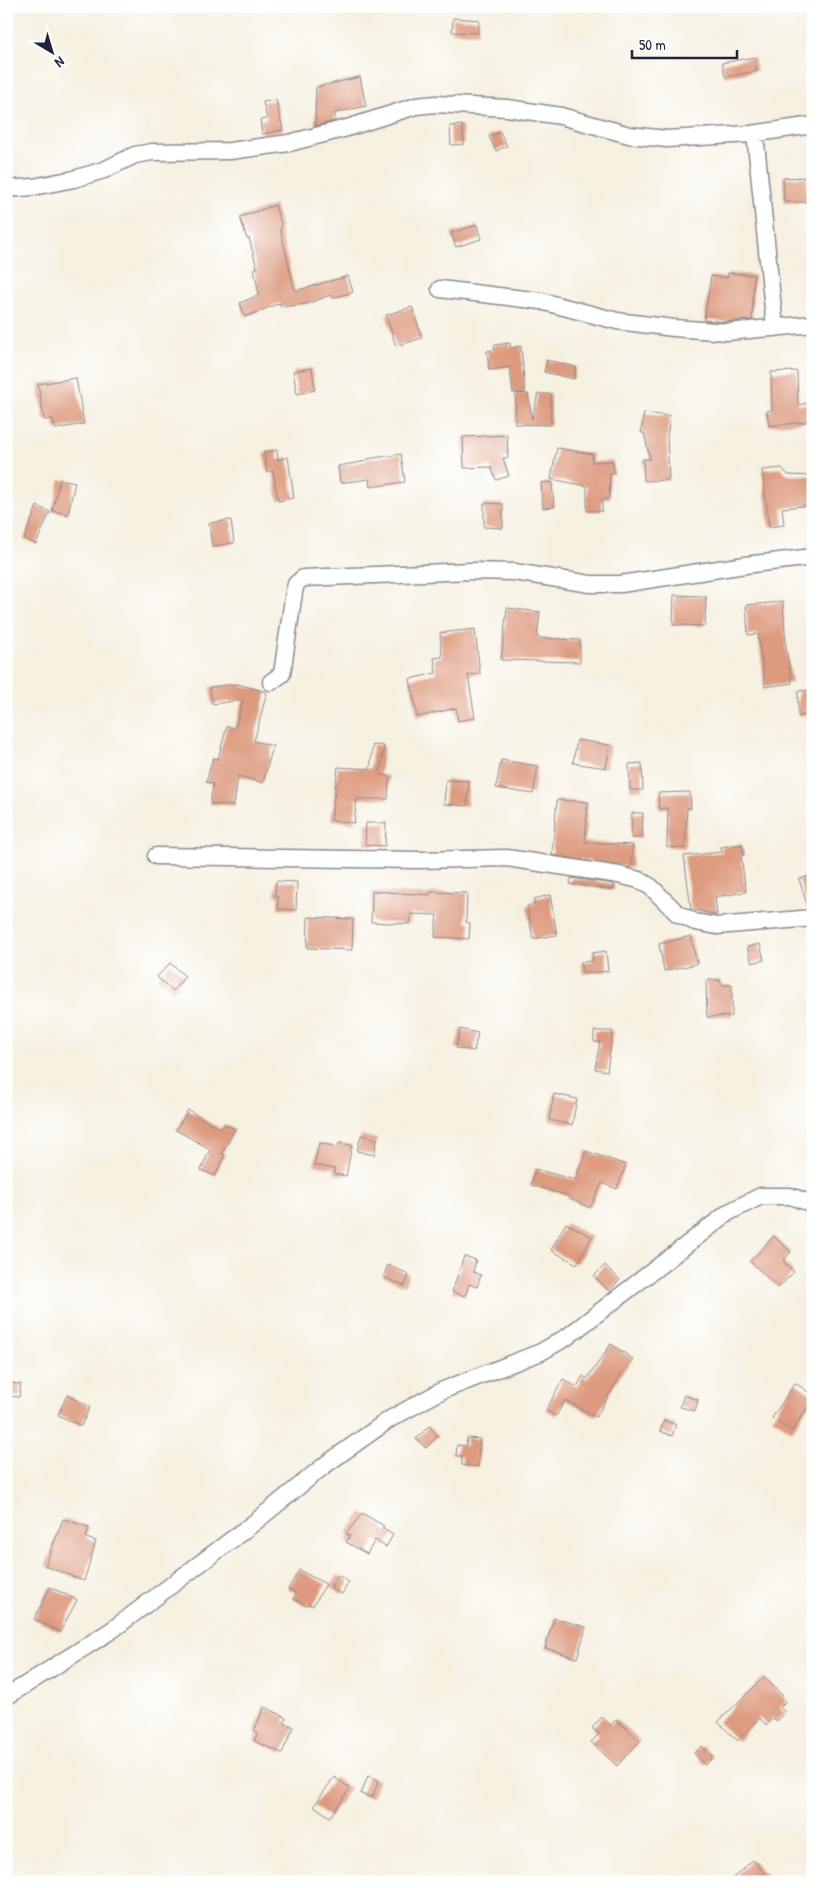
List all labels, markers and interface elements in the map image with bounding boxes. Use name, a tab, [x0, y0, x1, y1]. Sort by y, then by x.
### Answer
north arrow	[28, 28, 78, 78]
scale bar	[632, 28, 736, 60]
text: 50 m	[639, 34, 666, 55]
text: N	[51, 53, 69, 73]

